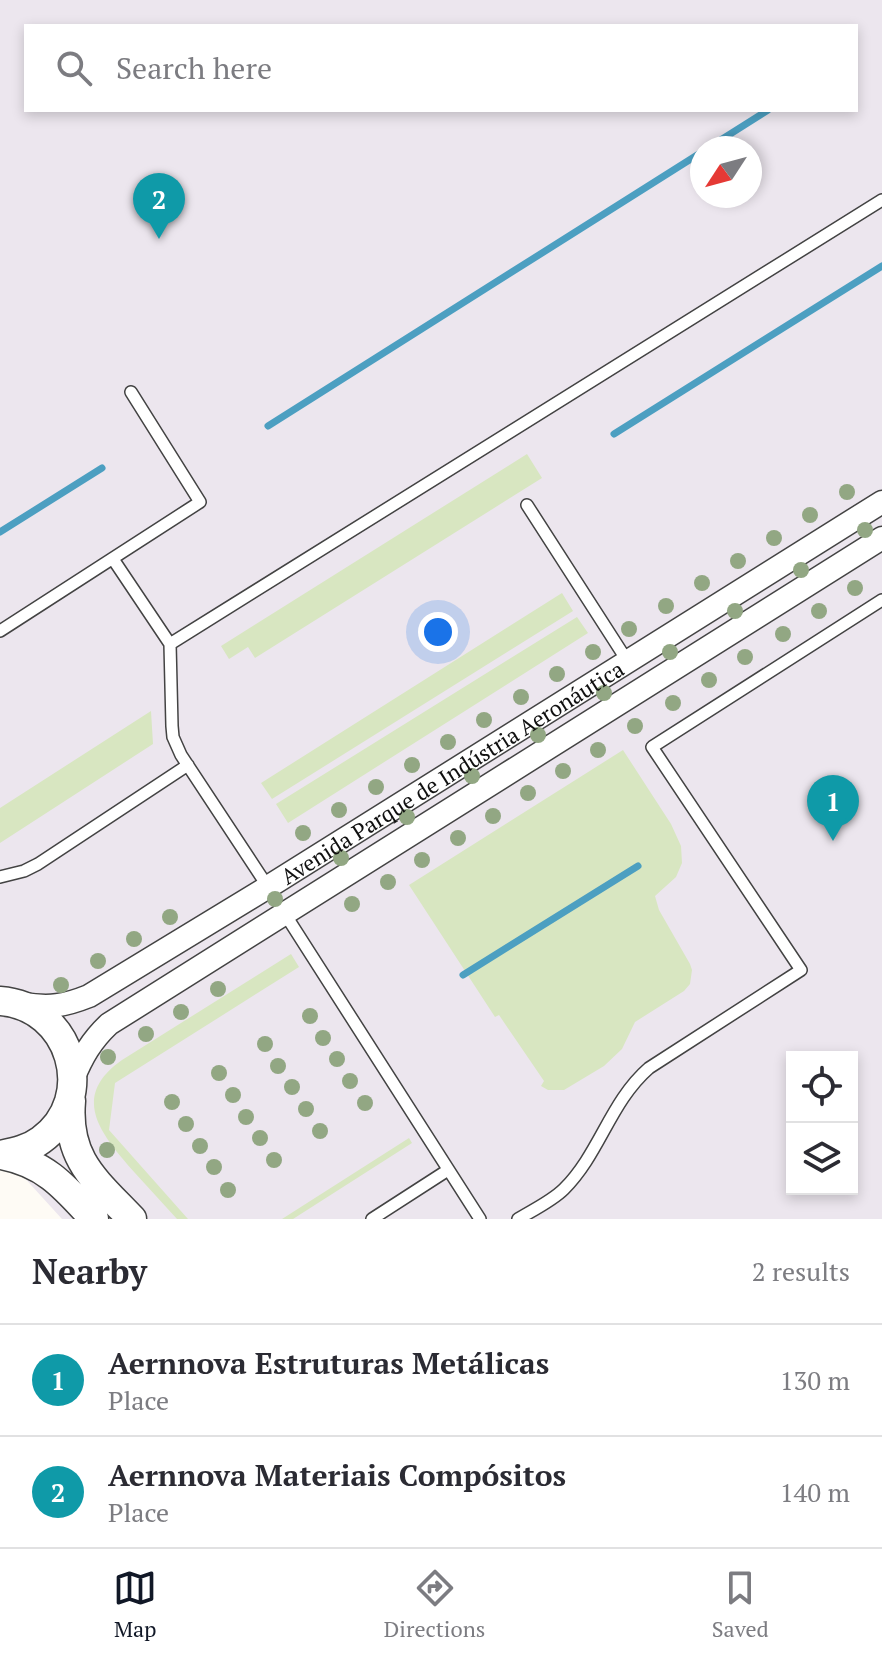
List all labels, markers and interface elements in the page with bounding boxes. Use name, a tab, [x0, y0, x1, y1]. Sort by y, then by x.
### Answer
search box	[24, 24, 858, 112]
icon: search	[52, 46, 96, 90]
text: Search here	[116, 48, 272, 88]
north arrow	[690, 136, 762, 208]
pin: 2	[133, 173, 185, 239]
your location	[418, 612, 458, 652]
street label: Avenida Parque de Indústria Aeronáutica	[275, 653, 629, 890]
pin: 1	[807, 775, 859, 841]
map controls	[786, 1051, 858, 1195]
button: locate	[786, 1051, 858, 1123]
button: layers	[786, 1123, 858, 1195]
text: Nearby	[32, 1249, 147, 1294]
text: 2 results	[752, 1254, 850, 1288]
text: Aernnova Estruturas Metálicas	[108, 1343, 549, 1383]
text: 1	[51, 1363, 65, 1397]
text: 130 m	[780, 1363, 850, 1397]
text: Place	[108, 1383, 169, 1417]
text: Aernnova Materiais Compósitos	[108, 1455, 566, 1495]
text: 2	[51, 1475, 65, 1509]
text: 140 m	[780, 1475, 850, 1509]
text: Place	[108, 1495, 169, 1529]
tab: Map	[113, 1566, 157, 1643]
tab: Directions	[384, 1566, 485, 1643]
tab: Saved	[712, 1566, 769, 1643]

